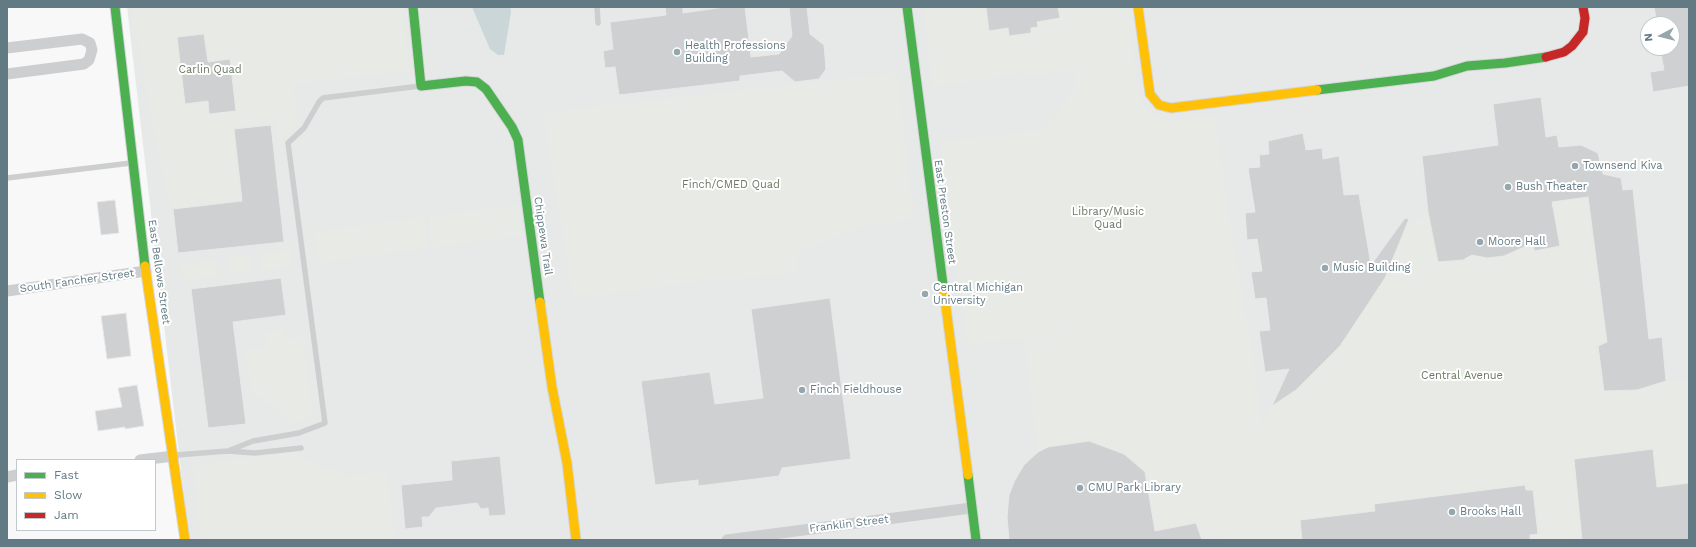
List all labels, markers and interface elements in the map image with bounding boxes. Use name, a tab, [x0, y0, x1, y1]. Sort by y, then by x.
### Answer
north arrow	[1640, 16, 1680, 56]
text: N	[1642, 33, 1656, 42]
place label: Health Professions Building	[685, 39, 786, 65]
marker: Health Professions Building	[672, 47, 682, 57]
park label: Carlin Quad	[178, 63, 242, 77]
street label: East Preston Street	[931, 159, 959, 265]
place label: Townsend Kiva	[1583, 159, 1662, 173]
marker: Townsend Kiva	[1570, 161, 1580, 171]
park label: Finch/CMED Quad	[682, 178, 780, 192]
place label: Bush Theater	[1516, 180, 1587, 194]
marker: Bush Theater	[1503, 182, 1513, 192]
street label: Chippewa Trail	[531, 196, 555, 276]
park label: Library/Music Quad	[1072, 205, 1144, 231]
street label: East Bellows Street	[145, 219, 173, 325]
place label: Moore Hall	[1488, 235, 1546, 249]
marker: Moore Hall	[1475, 237, 1485, 247]
place label: Music Building	[1333, 261, 1410, 275]
marker: Music Building	[1320, 263, 1330, 273]
street label: South Fancher Street	[19, 266, 135, 296]
place label: Central Michigan University	[933, 281, 1023, 307]
marker: Central Michigan University	[920, 289, 930, 299]
park label: Central Avenue	[1421, 369, 1503, 383]
place label: Finch Fieldhouse	[810, 383, 902, 397]
marker: Finch Fieldhouse	[797, 385, 807, 395]
legend	[16, 459, 156, 531]
text: Fast	[54, 468, 79, 482]
place label: CMU Park Library	[1088, 481, 1181, 495]
marker: CMU Park Library	[1075, 483, 1085, 493]
text: Slow	[54, 488, 82, 502]
place label: Brooks Hall	[1460, 505, 1521, 519]
marker: Brooks Hall	[1447, 507, 1457, 517]
text: Jam	[54, 508, 79, 522]
street label: Franklin Street	[809, 513, 889, 535]

